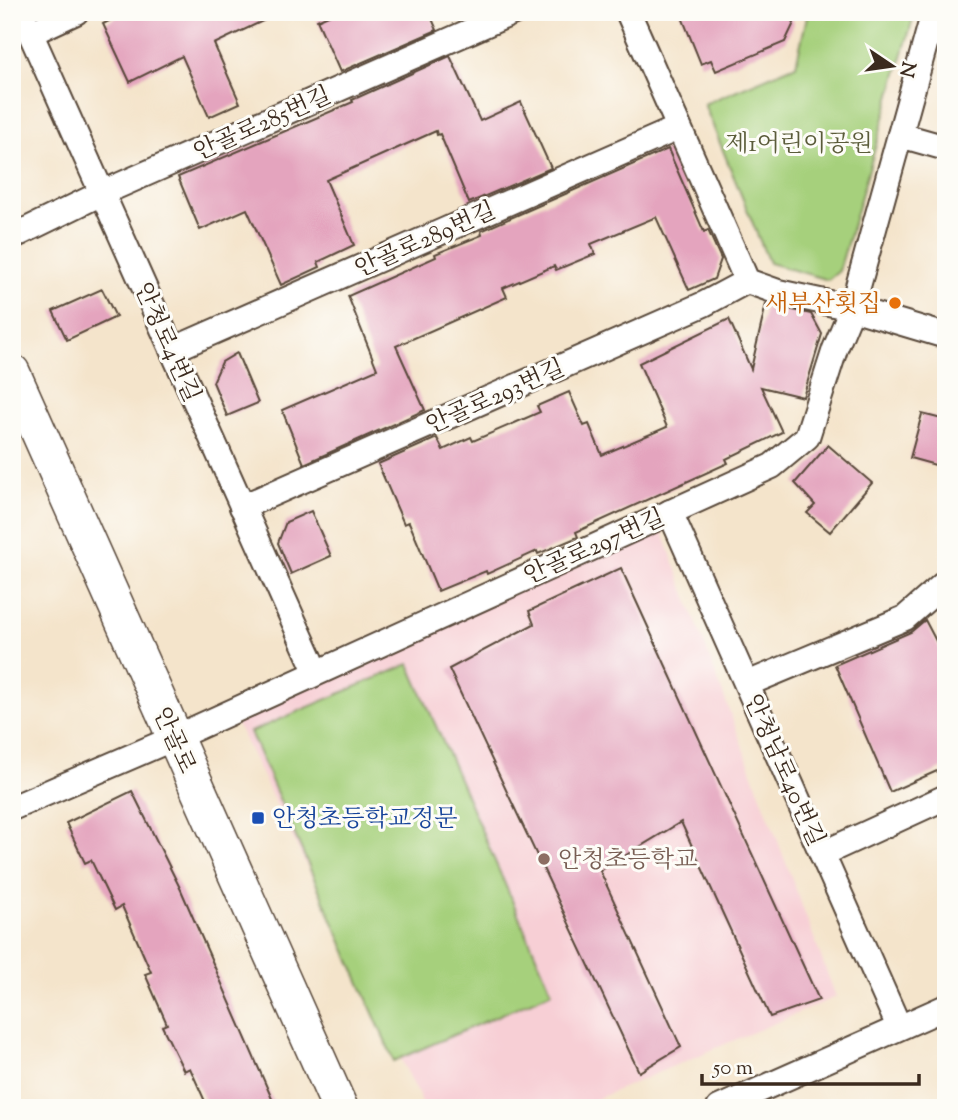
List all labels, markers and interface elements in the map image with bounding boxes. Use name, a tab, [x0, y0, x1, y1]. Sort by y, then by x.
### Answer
north arrow	[856, 32, 926, 102]
text: N	[891, 59, 921, 80]
street label: 안골로285번길	[189, 79, 337, 170]
park label: 제1어린이공원	[725, 128, 873, 162]
street label: 안골로289번길	[350, 195, 502, 287]
street label: 안청로4번길	[125, 277, 208, 408]
place label: 새부산횟집	[765, 288, 881, 322]
marker: 새부산횟집	[887, 295, 903, 311]
street label: 안골로293번길	[421, 352, 571, 444]
street label: 안골로297번길	[519, 502, 671, 594]
street label: 안청남로40번길	[734, 689, 832, 852]
street label: 안골로	[143, 702, 203, 780]
place label: 안청초등학교정문	[272, 803, 457, 837]
marker: 안청초등학교정문	[250, 810, 266, 826]
place label: 안청초등학교	[558, 844, 697, 878]
marker: 안청초등학교	[536, 851, 552, 867]
scale bar	[702, 1043, 920, 1087]
text: 50 m	[712, 1054, 753, 1084]

